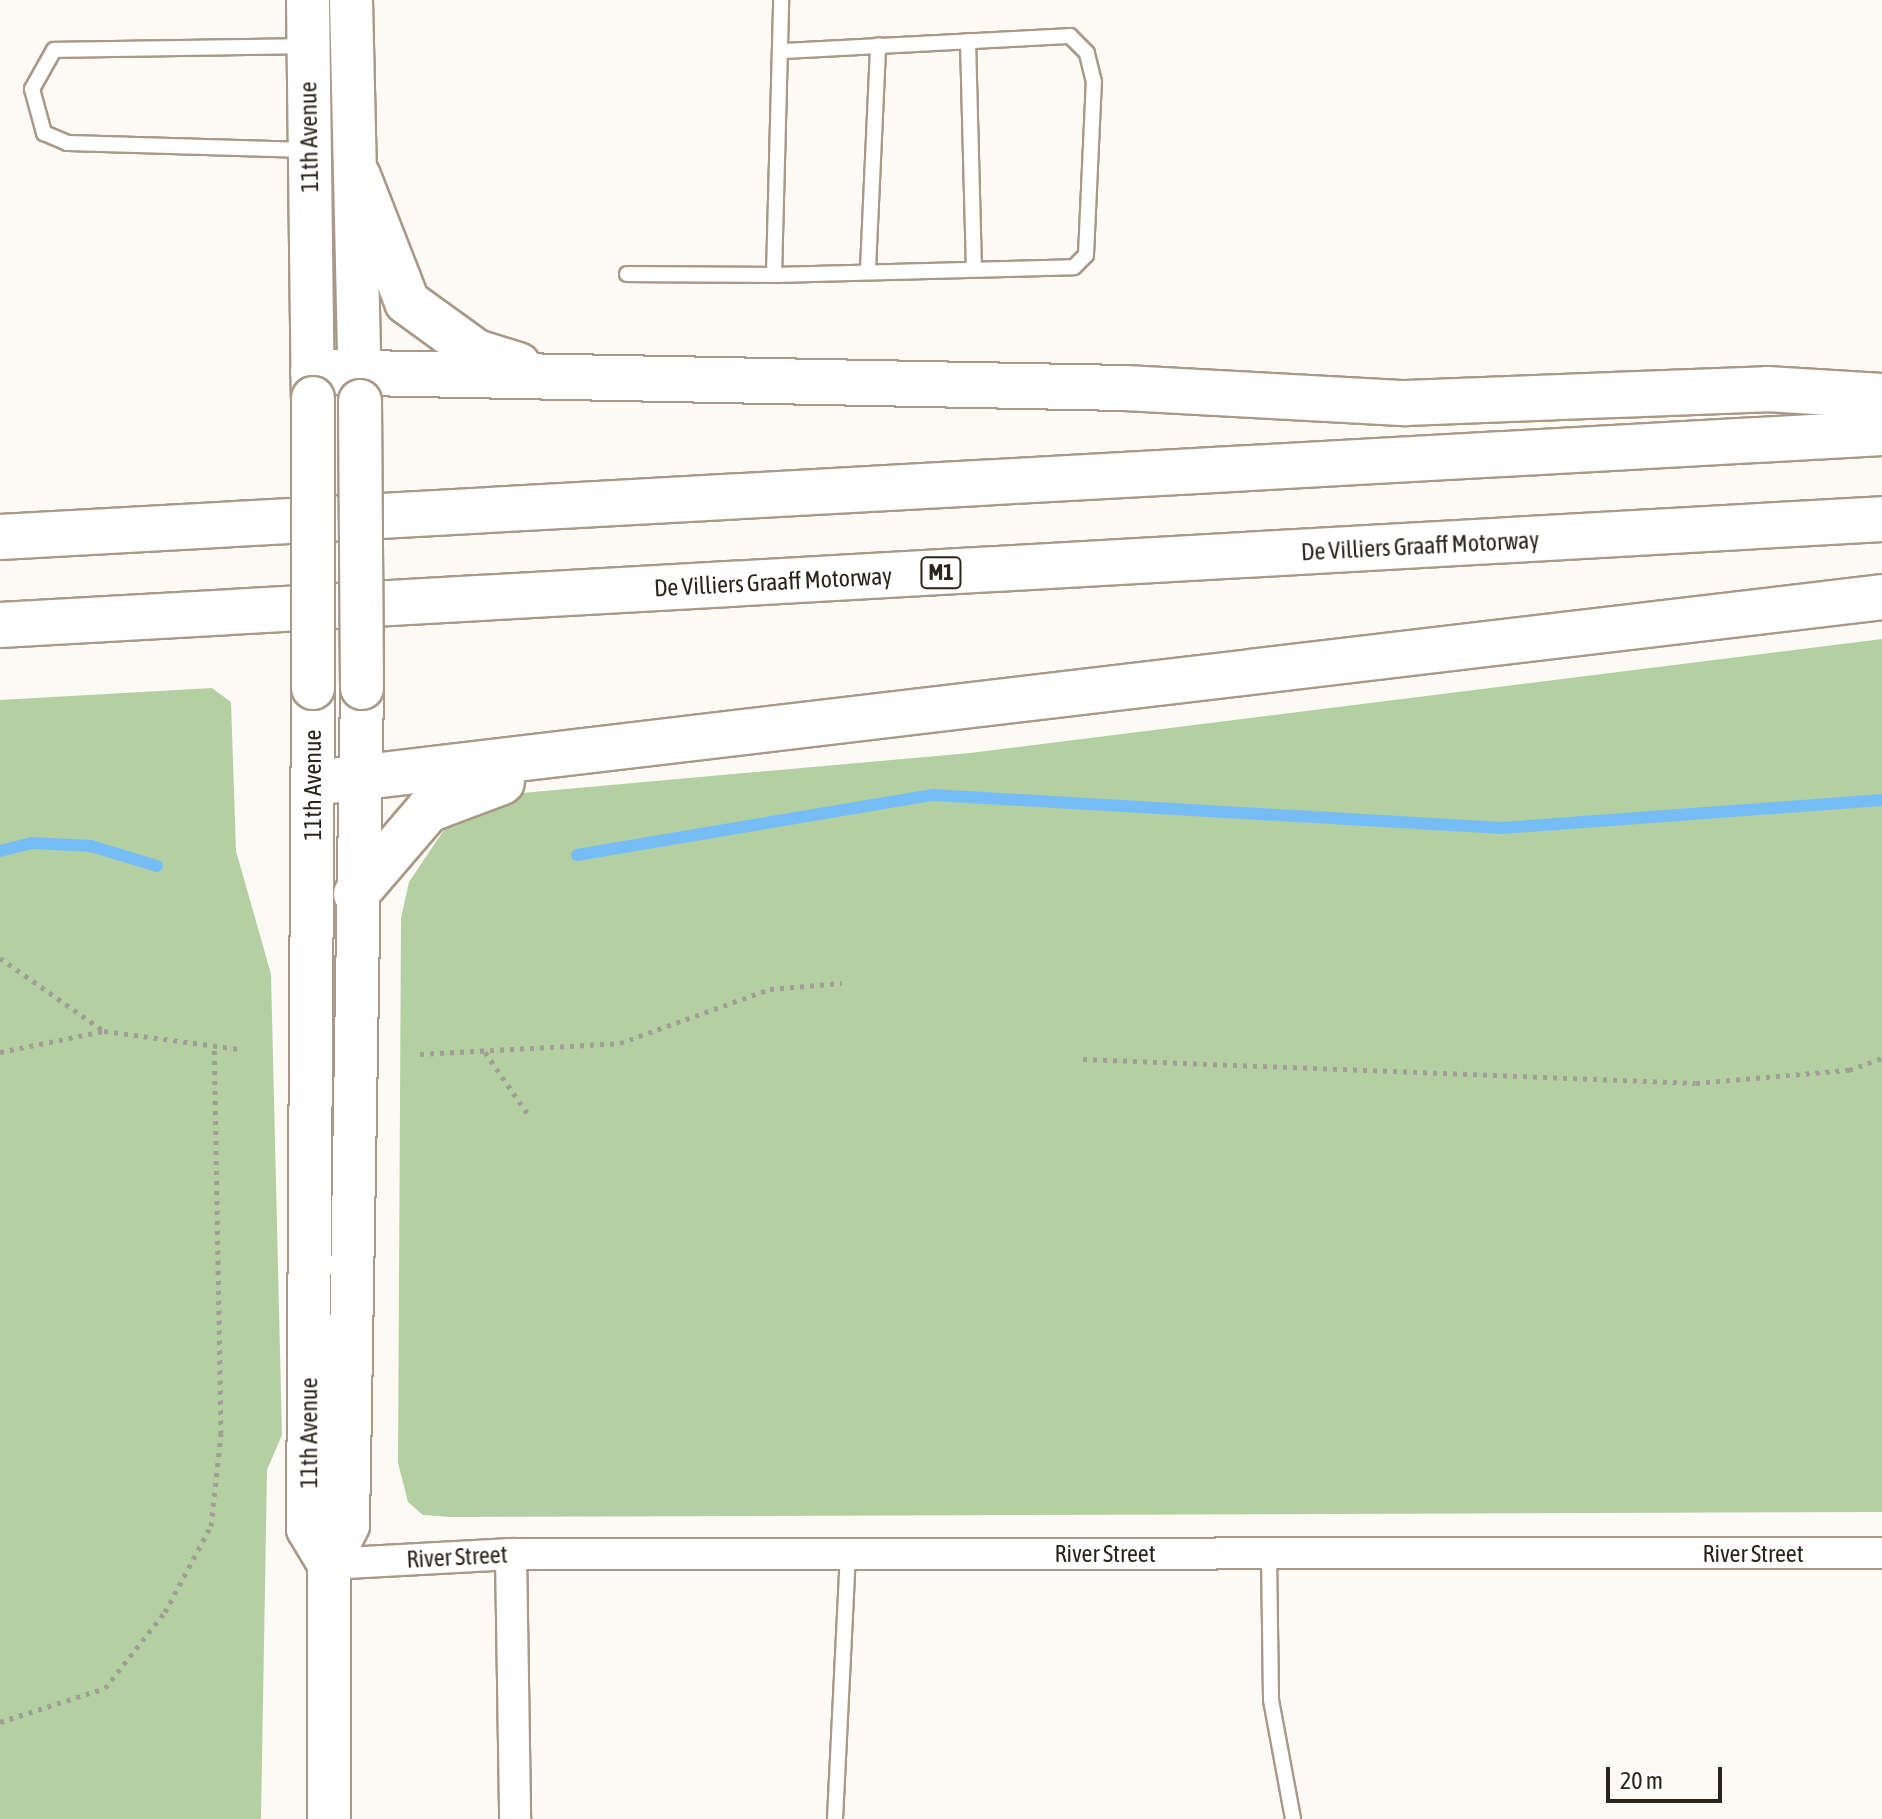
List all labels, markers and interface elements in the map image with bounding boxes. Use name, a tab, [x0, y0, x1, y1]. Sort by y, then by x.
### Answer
street label: 11th Avenue	[294, 81, 324, 193]
street label: De Villiers Graaff Motorway	[1300, 525, 1540, 567]
road number: M1	[919, 555, 963, 591]
street label: De Villiers Graaff Motorway	[653, 561, 893, 603]
street label: 11th Avenue	[299, 730, 327, 840]
street label: 11th Avenue	[295, 1378, 323, 1488]
street label: River Street	[406, 1540, 508, 1574]
street label: River Street	[1054, 1540, 1156, 1568]
street label: River Street	[1702, 1540, 1804, 1568]
scale bar	[1610, 1751, 1726, 1801]
text: 20 m	[1620, 1767, 1663, 1794]

